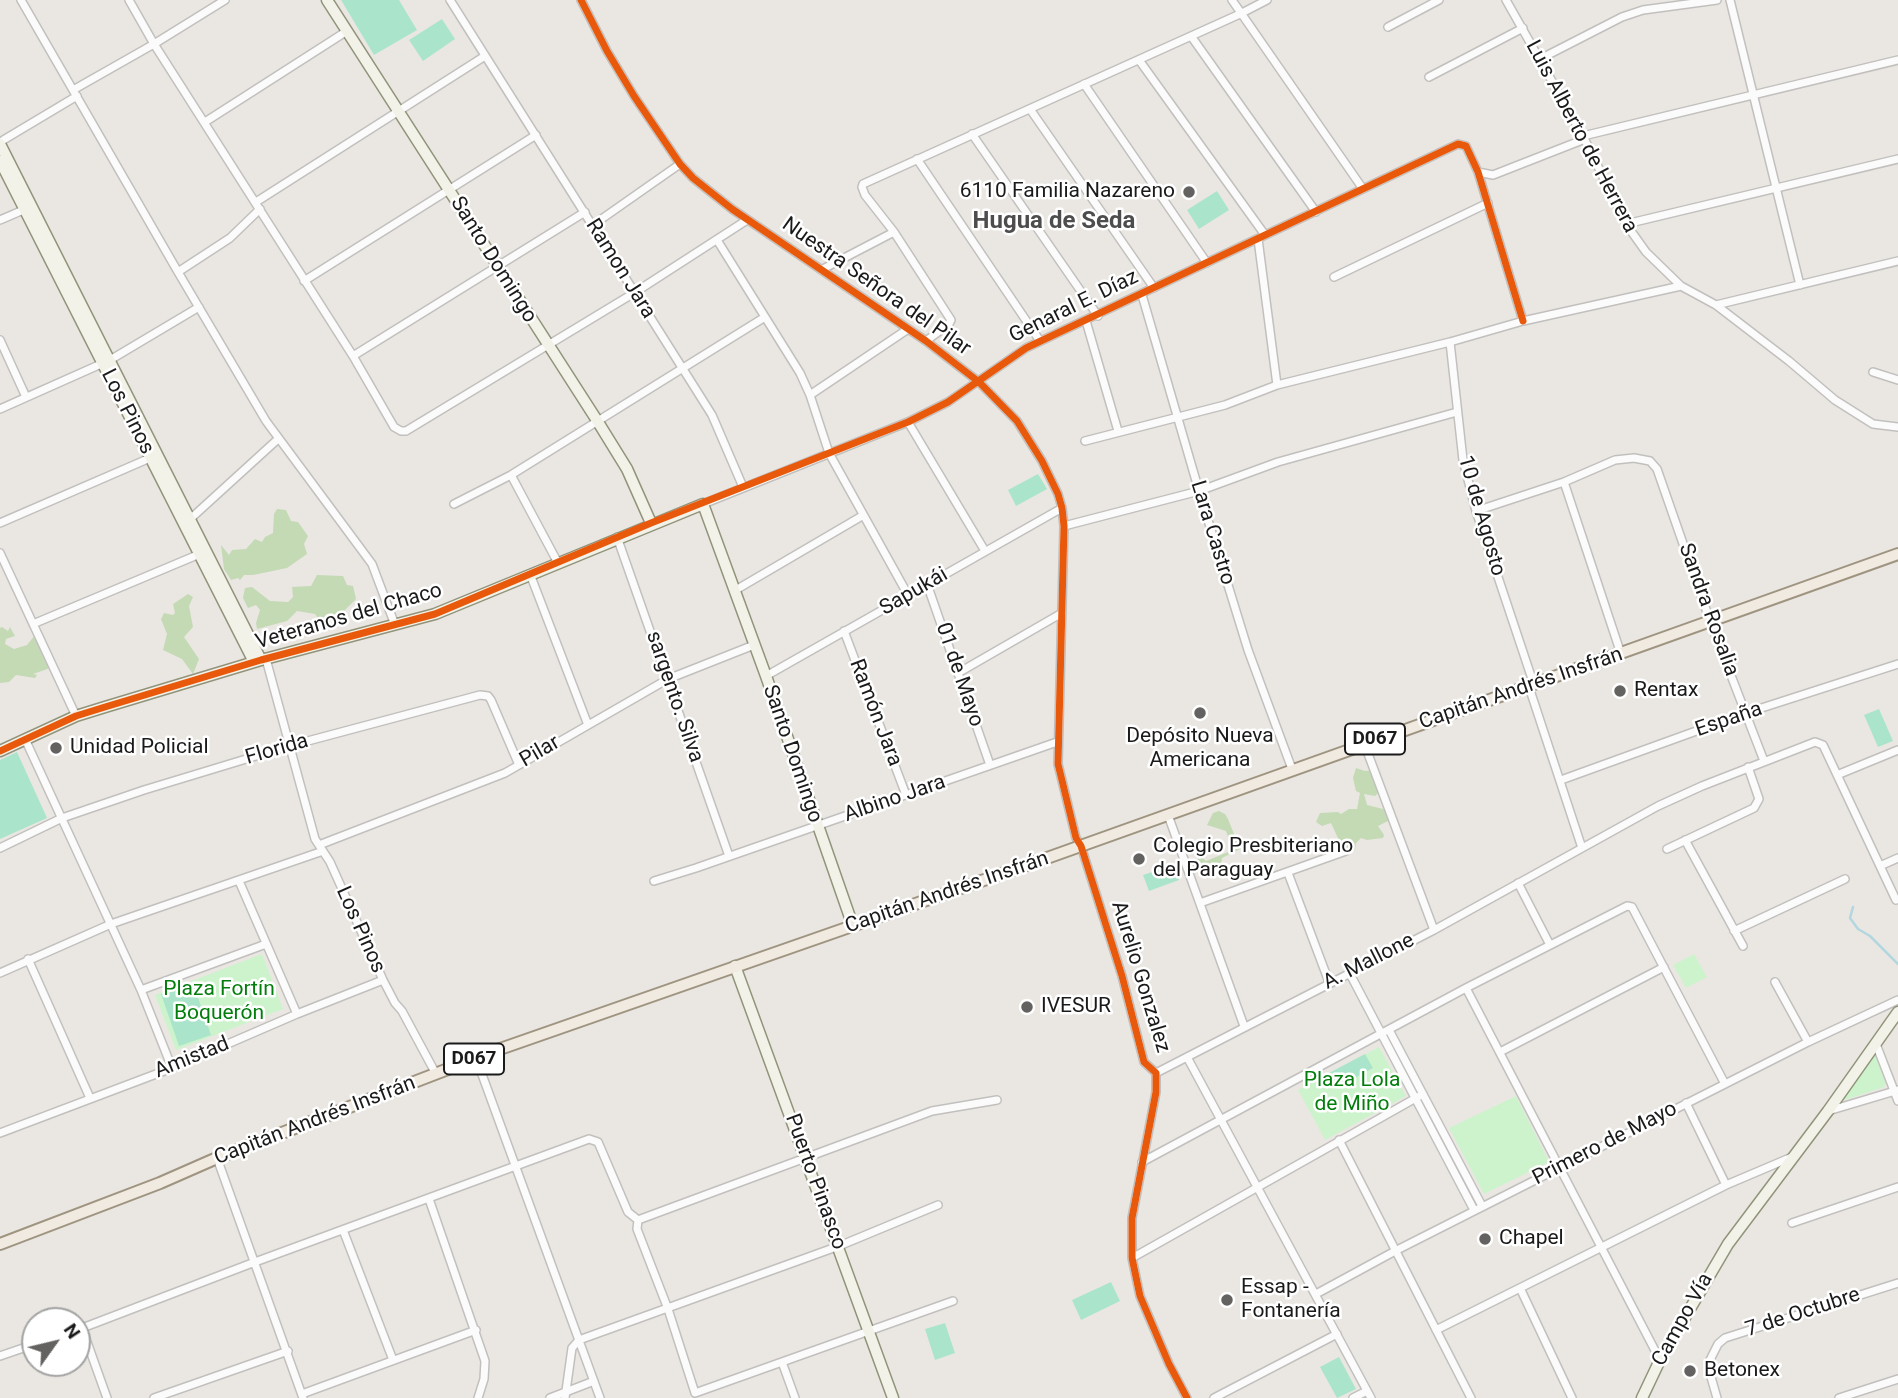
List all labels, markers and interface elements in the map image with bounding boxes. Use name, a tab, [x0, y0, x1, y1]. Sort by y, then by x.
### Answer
street label: Luis Alberto de Herrera	[1520, 36, 1642, 238]
place label: 6110 Familia Nazareno	[960, 179, 1175, 205]
marker: 6110 Familia Nazareno	[1181, 184, 1197, 200]
street label: Santo Domingo	[444, 192, 542, 328]
district label: Hugua de Seda	[973, 208, 1135, 236]
street label: Nuestra Señora del Pilar	[777, 212, 975, 362]
street label: Ramon Jara	[579, 215, 661, 323]
street label: Genaral E. Díaz	[1005, 265, 1143, 349]
street label: Los Pinos	[95, 365, 159, 459]
street label: 10 de Agosto	[1452, 453, 1510, 579]
street label: Lara Castro	[1184, 478, 1240, 588]
street label: Sandra Rosalia	[1672, 540, 1744, 680]
street label: Sapukái	[875, 562, 953, 622]
street label: Veteranos del Chaco	[253, 578, 445, 656]
street label: 01 de Mayo	[929, 620, 989, 730]
street label: sargento. Silva	[640, 628, 708, 766]
street label: Capitán Andrés Insfrán	[1416, 642, 1626, 736]
street label: Ramón Jara	[843, 656, 907, 770]
place label: Rentax	[1634, 678, 1698, 704]
street label: Santo Domingo	[757, 682, 827, 826]
marker: Rentax	[1612, 683, 1628, 699]
street label: España	[1692, 697, 1766, 743]
marker: Depósito Nueva Americana	[1192, 705, 1208, 721]
place label: Depósito Nueva Americana	[1126, 724, 1274, 774]
road number: D067	[1345, 724, 1405, 754]
street label: Florida	[243, 729, 311, 771]
street label: Pilar	[516, 731, 564, 773]
place label: Unidad Policial	[70, 735, 209, 761]
marker: Unidad Policial	[48, 740, 64, 756]
street label: Albino Jara	[841, 770, 949, 828]
place label: Colegio Presbiteriano del Paraguay	[1153, 834, 1353, 884]
street label: Capitán Andrés Insfrán	[842, 846, 1052, 940]
marker: Colegio Presbiteriano del Paraguay	[1131, 851, 1147, 867]
street label: Los Pinos	[330, 883, 390, 977]
street label: Aurelio Gonzalez	[1105, 898, 1175, 1056]
street label: A. Mallone	[1319, 928, 1419, 996]
park label: Plaza Fortín Boquerón	[163, 977, 275, 1027]
place label: IVESUR	[1041, 994, 1111, 1020]
marker: IVESUR	[1019, 999, 1035, 1015]
street label: Amistad	[151, 1032, 233, 1084]
road number: D067	[444, 1044, 504, 1074]
park label: Plaza Lola de Miño	[1304, 1068, 1400, 1118]
street label: Capitán Andrés Insfrán	[211, 1071, 419, 1171]
street label: Primero de Mayo	[1529, 1097, 1681, 1191]
street label: Puerto Pinasco	[779, 1111, 851, 1253]
place label: Chapel	[1499, 1226, 1564, 1252]
marker: Chapel	[1477, 1231, 1493, 1247]
street label: Campo Vía	[1647, 1269, 1719, 1371]
place label: Essap - Fontanería	[1241, 1275, 1341, 1325]
street label: 7 de Octubre	[1743, 1283, 1863, 1343]
marker: Essap - Fontanería	[1219, 1292, 1235, 1308]
north arrow	[21, 1307, 91, 1377]
text: N	[59, 1319, 85, 1343]
place label: Betonex	[1704, 1358, 1780, 1384]
marker: Betonex	[1682, 1363, 1698, 1379]

